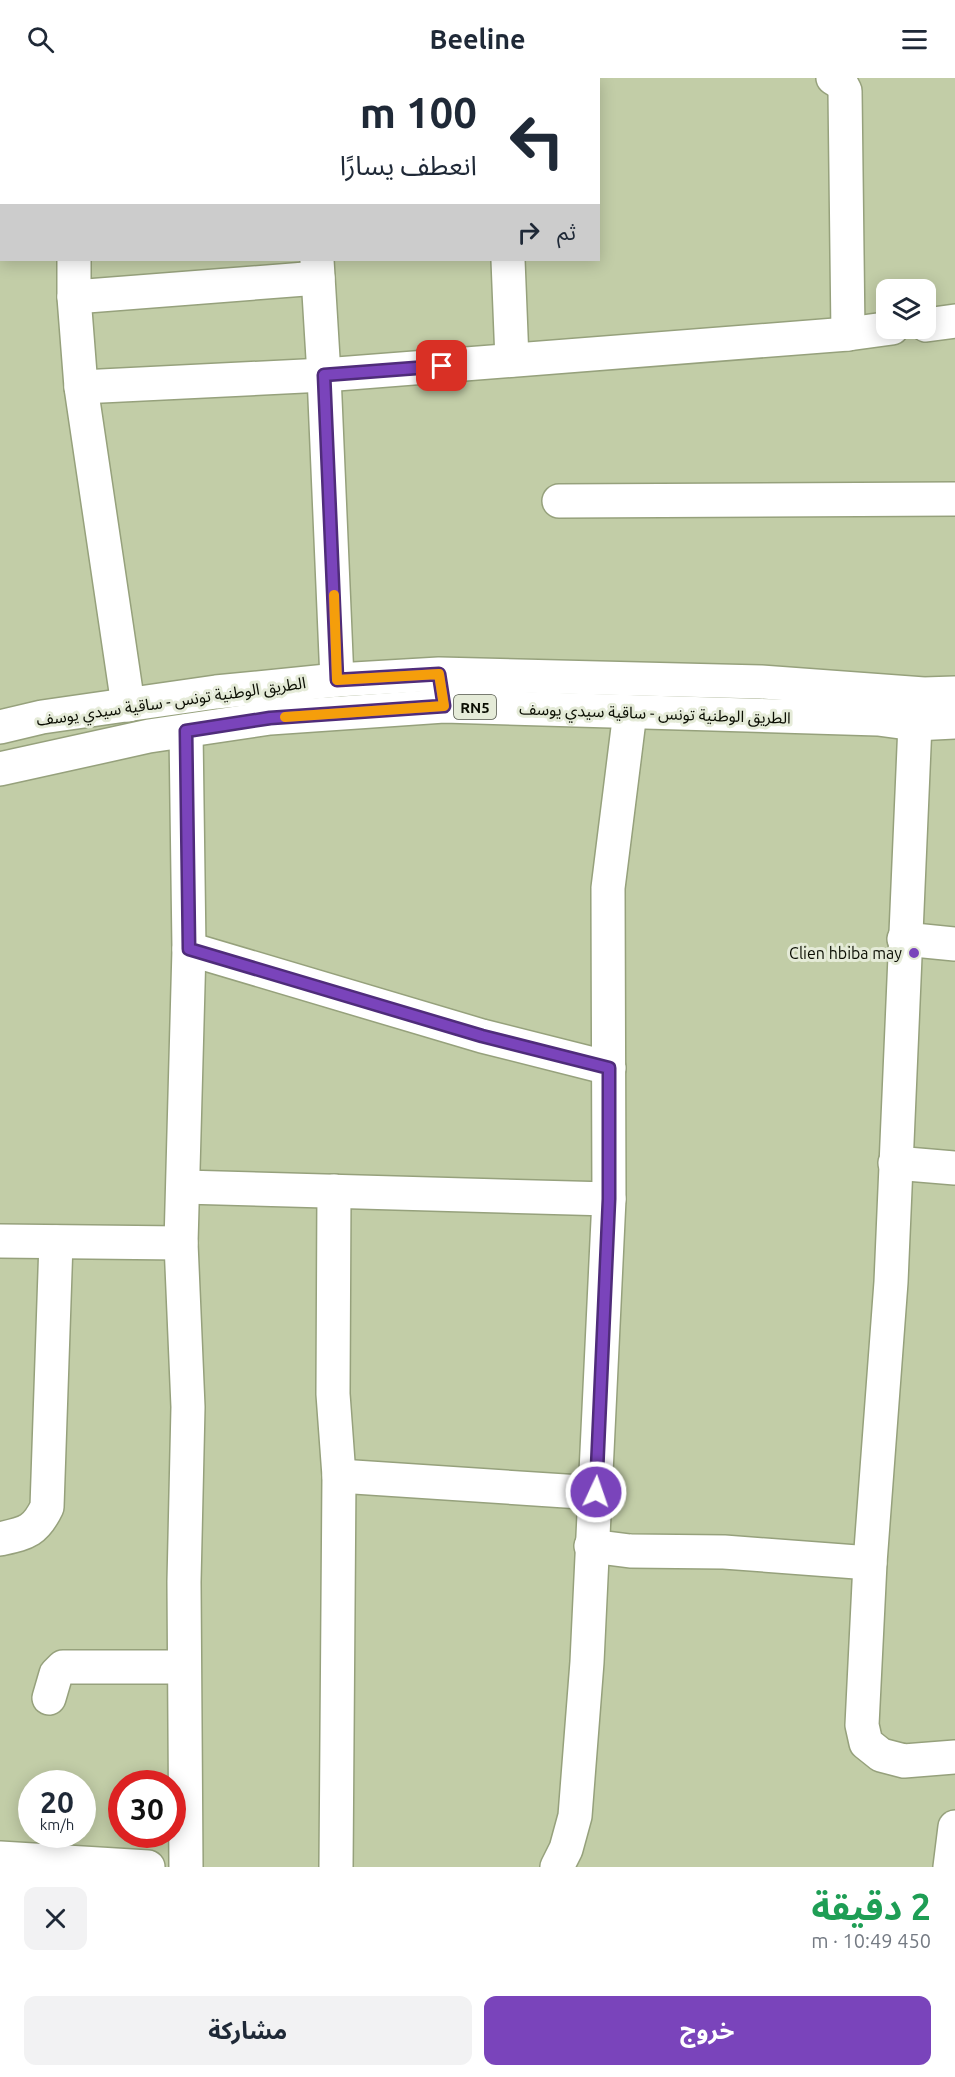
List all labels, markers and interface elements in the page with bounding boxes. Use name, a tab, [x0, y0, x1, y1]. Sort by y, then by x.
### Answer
icon: search	[24, 23, 57, 56]
icon: menu	[898, 23, 931, 56]
text: Beeline	[429, 24, 526, 54]
text: 100 m	[360, 89, 477, 136]
icon: left	[498, 102, 576, 180]
text: انعطف يسارًا	[340, 150, 477, 180]
icon: right	[512, 216, 545, 249]
text: ثم	[557, 219, 576, 244]
map controls	[876, 279, 936, 339]
button: layers	[876, 279, 936, 339]
pin	[416, 340, 467, 391]
icon: arrive	[425, 349, 458, 382]
street label: الطريق الوطنية تونس - ساقية سيدي يوسف	[35, 673, 307, 732]
road number: RN5	[454, 695, 496, 719]
street label: الطريق الوطنية تونس - ساقية سيدي يوسف	[519, 699, 791, 730]
place label: Clien hbiba may	[789, 944, 902, 962]
marker: Clien hbiba may	[907, 946, 921, 960]
position arrow	[564, 1460, 628, 1524]
speed limit sign: 30	[108, 1770, 186, 1848]
text: 20	[40, 1785, 74, 1819]
text: km/h	[40, 1816, 74, 1833]
text: 2 دقيقة	[812, 1886, 931, 1927]
button: close	[24, 1887, 87, 1950]
text: 450 m · 10:49	[811, 1929, 931, 1952]
button: مشاركة	[24, 1996, 472, 2065]
button: خروج	[484, 1996, 931, 2065]

